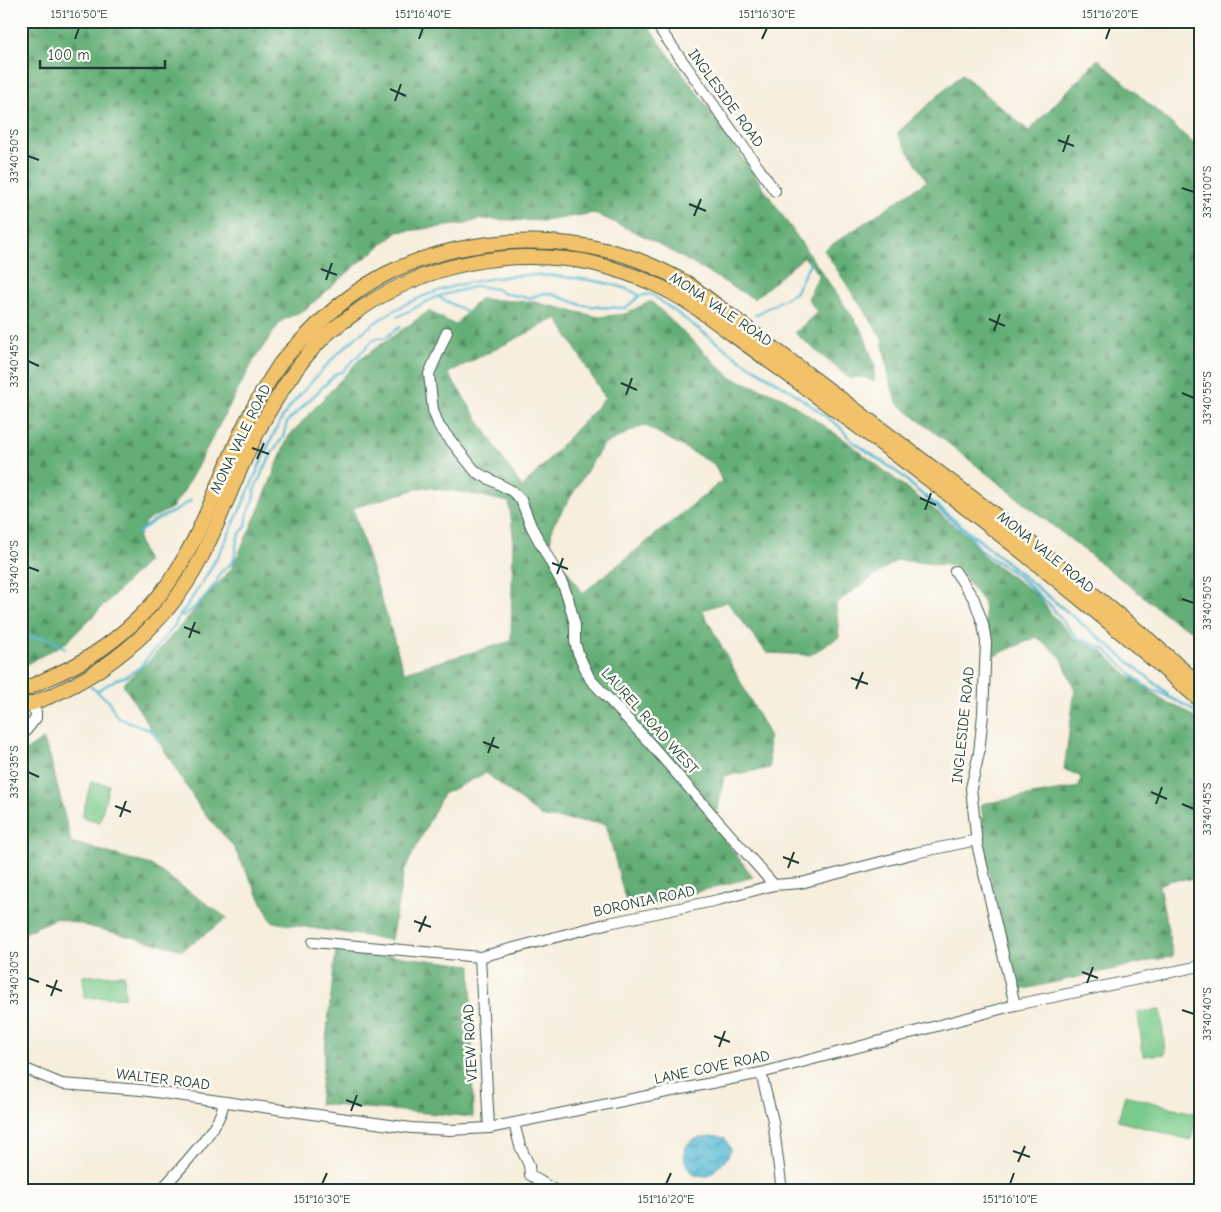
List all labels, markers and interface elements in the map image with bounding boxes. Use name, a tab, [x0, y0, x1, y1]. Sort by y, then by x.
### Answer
text: 151°16'50"E	[51, 7, 107, 21]
text: 151°16'40"E	[395, 7, 451, 21]
text: 151°16'30"E	[739, 7, 795, 21]
text: 151°16'20"E	[1082, 7, 1138, 21]
scale bar	[40, 38, 165, 70]
street label: INGLESIDE ROAD	[684, 45, 768, 151]
text: 100 m	[48, 46, 90, 64]
text: 33°40'50"S	[7, 128, 21, 183]
text: 33°41'00"S	[1200, 165, 1214, 218]
street label: MONA VALE ROAD	[666, 268, 776, 350]
text: 33°40'45"S	[7, 334, 21, 387]
text: 33°40'55"S	[1200, 371, 1214, 425]
street label: MONA VALE ROAD	[206, 381, 274, 497]
street label: MONA VALE ROAD	[994, 507, 1098, 597]
text: 33°40'40"S	[7, 540, 21, 594]
text: 33°40'50"S	[1200, 575, 1214, 630]
street label: LAUREL ROAD WEST	[597, 664, 703, 778]
street label: INGLESIDE ROAD	[948, 666, 978, 784]
text: 33°40'35"S	[7, 745, 21, 799]
text: 33°40'45"S	[1200, 782, 1214, 835]
street label: BORONIA ROAD	[591, 881, 697, 921]
text: 33°40'30"S	[7, 951, 21, 1005]
text: 33°40'40"S	[1200, 987, 1214, 1041]
street label: VIEW ROAD	[459, 1004, 481, 1082]
street label: LANE COVE ROAD	[653, 1046, 771, 1088]
street label: WALTER ROAD	[115, 1064, 211, 1094]
text: 151°16'30"E	[294, 1192, 350, 1206]
text: 151°16'20"E	[638, 1192, 694, 1206]
text: 151°16'10"E	[982, 1192, 1038, 1206]

